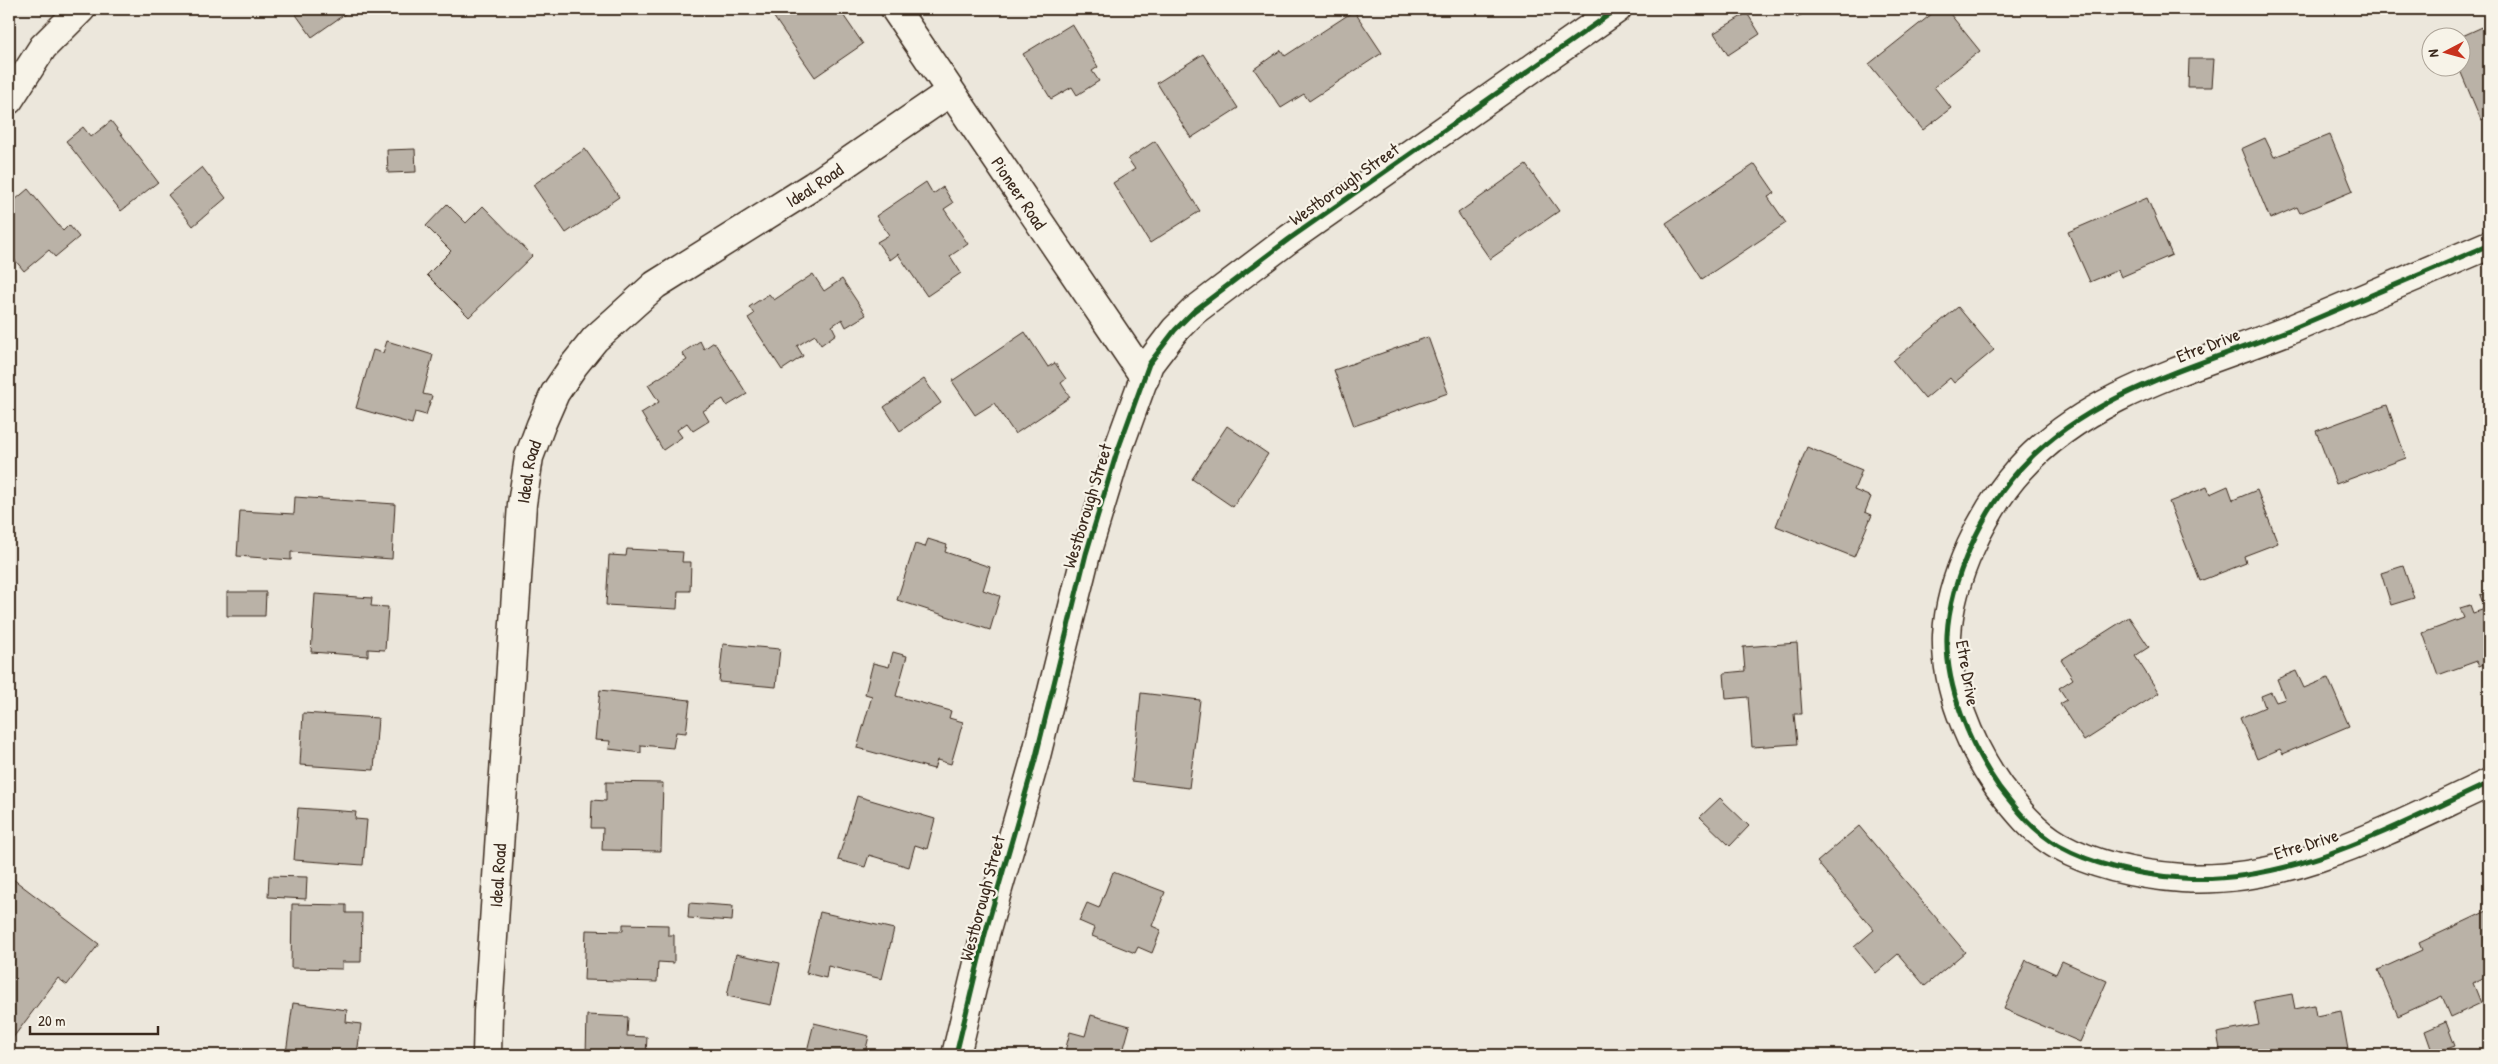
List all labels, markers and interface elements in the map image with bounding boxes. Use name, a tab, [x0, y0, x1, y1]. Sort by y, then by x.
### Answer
north arrow	[2420, 28, 2470, 78]
text: N	[2423, 48, 2442, 58]
street label: Westborough Street	[1284, 136, 1405, 231]
street label: Pioneer Road	[986, 151, 1053, 234]
street label: Ideal Road	[781, 157, 848, 213]
street label: Etre Drive	[2173, 321, 2243, 369]
street label: Ideal Road	[510, 436, 547, 505]
street label: Westborough Street	[1056, 440, 1118, 571]
street label: Etre Drive	[1950, 638, 1986, 708]
street label: Etre Drive	[2271, 822, 2341, 866]
street label: Westborough Street	[953, 832, 1011, 964]
street label: Ideal Road	[483, 843, 512, 908]
scale bar	[30, 1004, 158, 1036]
text: 20 m	[38, 1010, 65, 1031]

